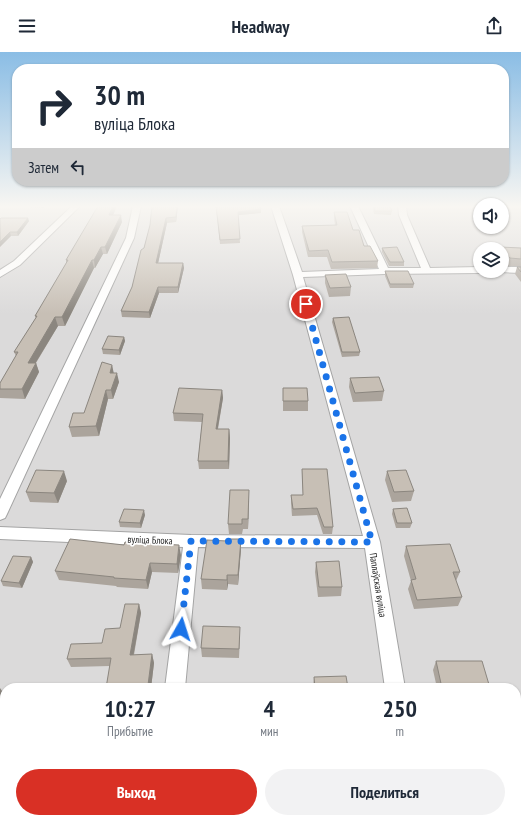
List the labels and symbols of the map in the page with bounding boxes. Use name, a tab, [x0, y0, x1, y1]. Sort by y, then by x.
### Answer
pin	[289, 287, 323, 321]
street label: вуліца Блока	[127, 533, 173, 547]
street label: Паплаўская вуліца	[366, 552, 390, 618]
position arrow	[160, 608, 202, 650]

